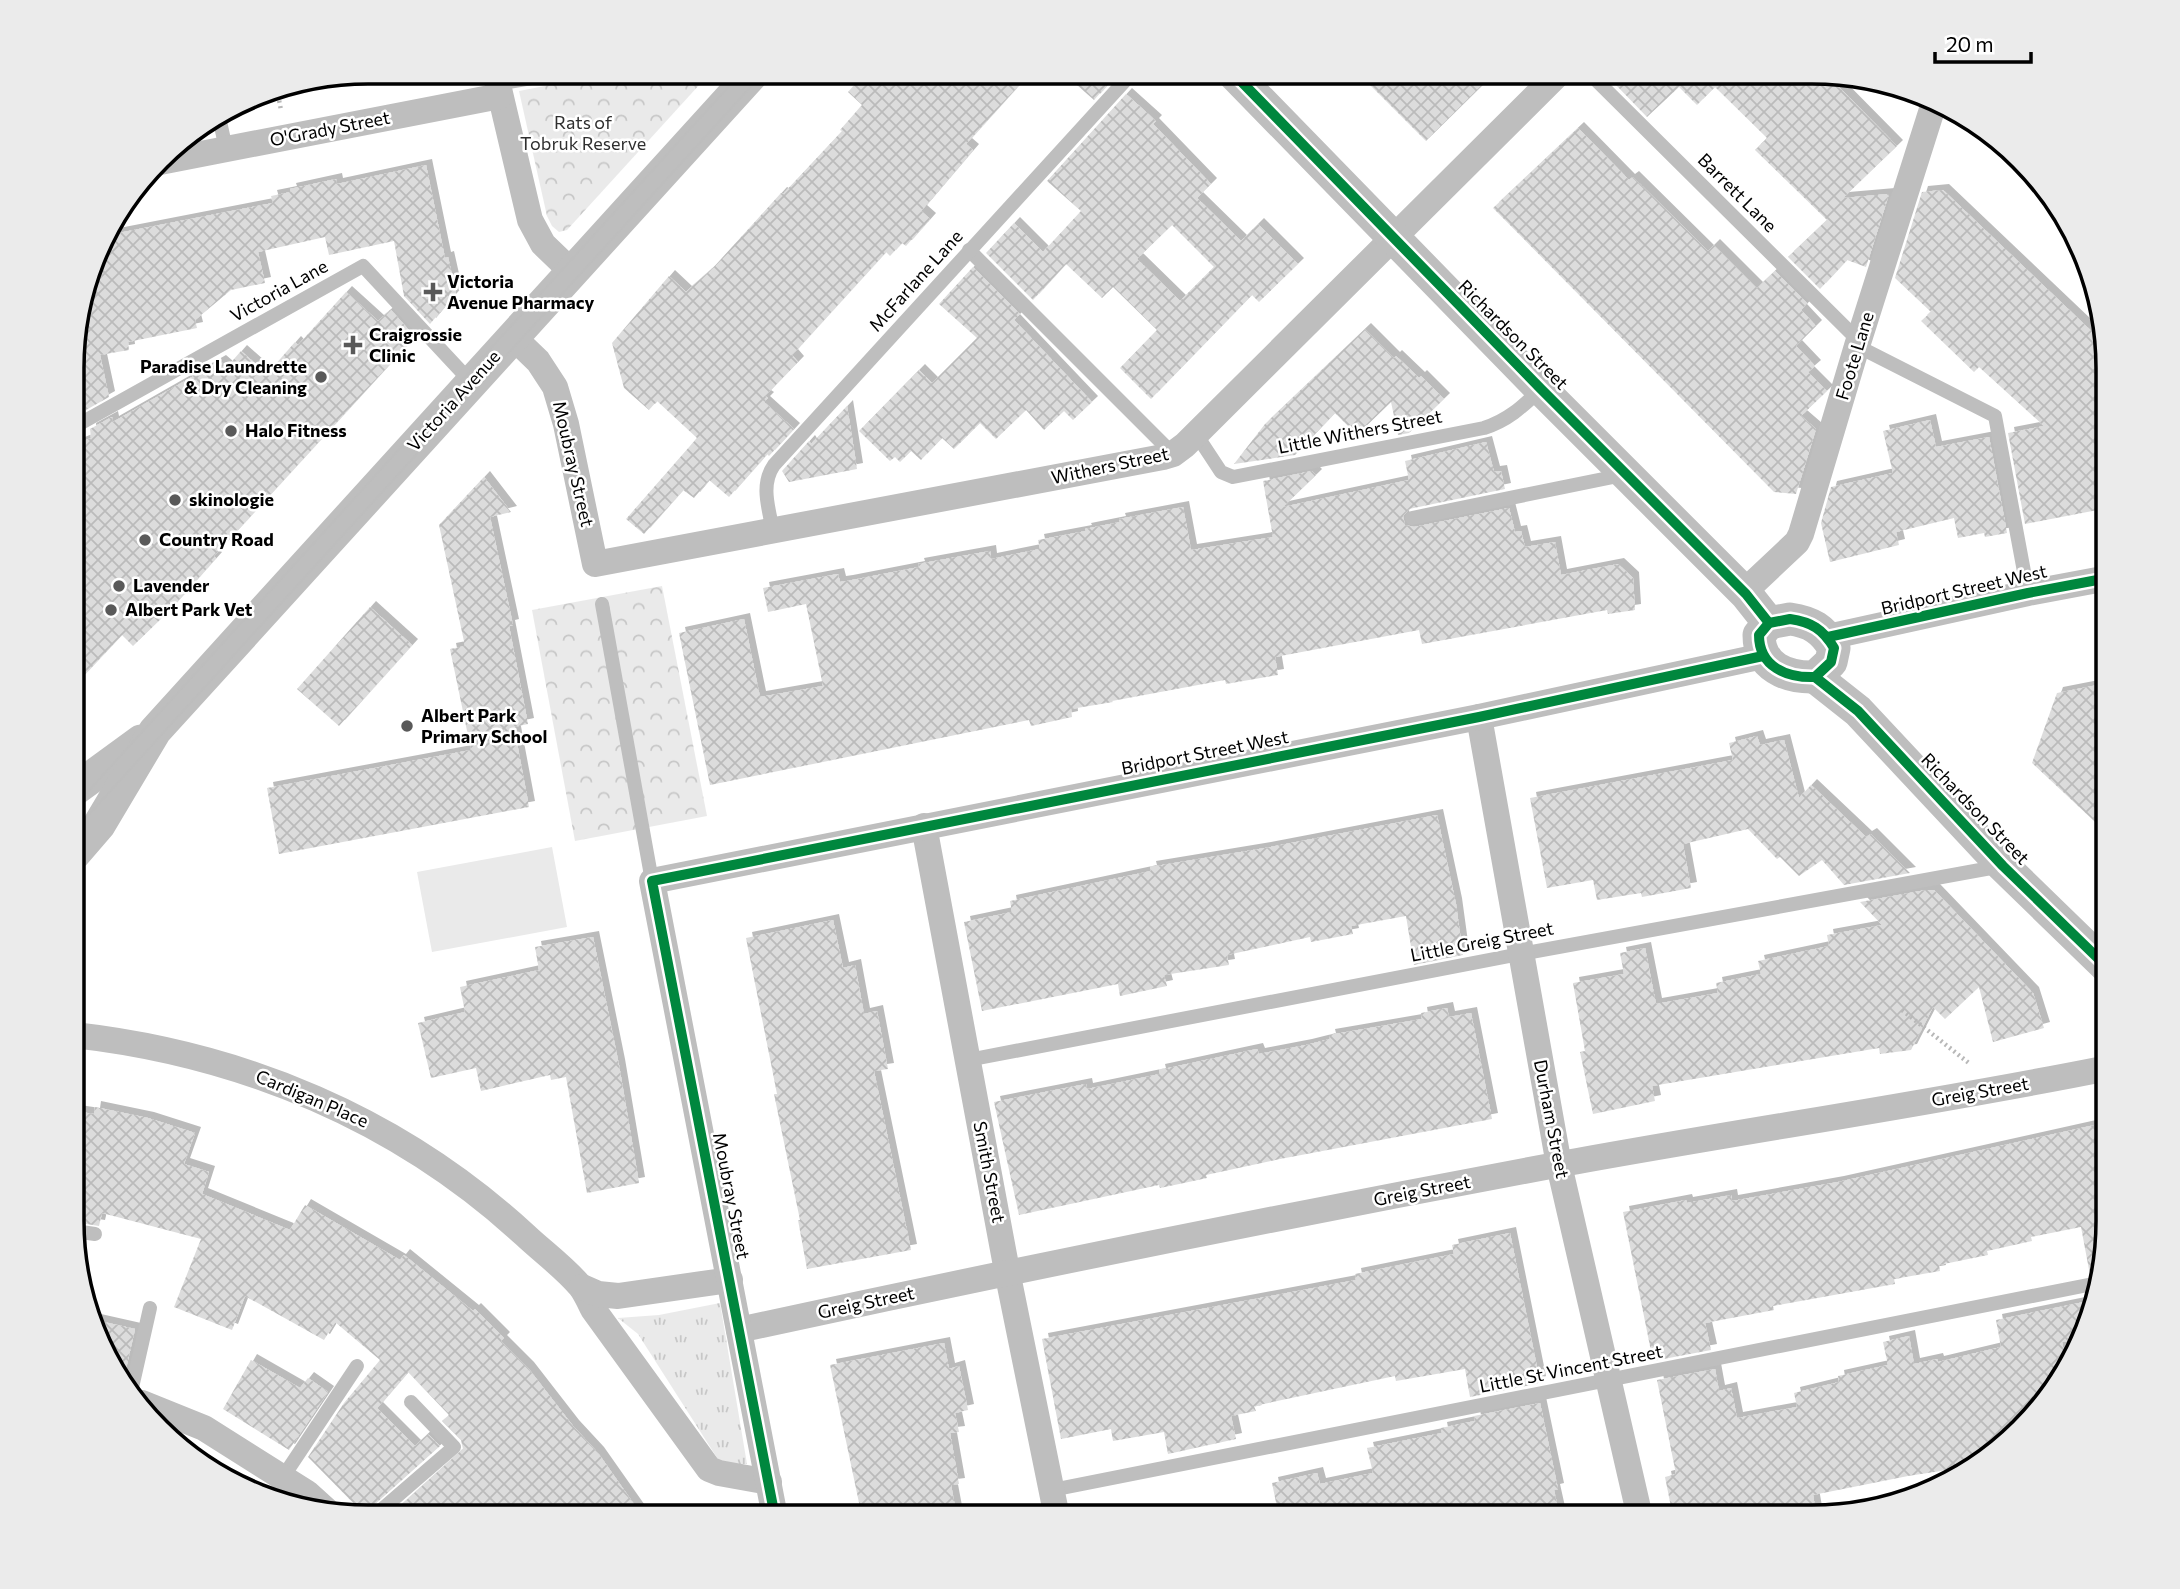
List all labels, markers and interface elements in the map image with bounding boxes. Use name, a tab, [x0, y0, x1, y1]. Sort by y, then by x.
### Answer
scale bar	[1935, 21, 2031, 65]
text: 20 m	[1946, 31, 1994, 56]
street label: O'Grady Street	[268, 106, 392, 150]
park label: Rats of Tobruk Reserve	[520, 111, 646, 154]
street label: Barrett Lane	[1694, 148, 1782, 236]
street label: McFarlane Lane	[864, 225, 967, 336]
street label: Victoria Lane	[226, 254, 331, 326]
place label: Victoria Avenue Pharmacy	[447, 270, 594, 313]
street label: Richardson Street	[1454, 275, 1573, 394]
marker: Victoria Avenue Pharmacy	[425, 284, 441, 300]
street label: Foote Lane	[1830, 309, 1878, 402]
place label: Craigrossie Clinic	[369, 323, 462, 366]
marker: Craigrossie Clinic	[343, 335, 363, 355]
street label: Victoria Avenue	[402, 345, 504, 455]
place label: Paradise Laundrette & Dry Cleaning	[140, 355, 307, 398]
marker: Paradise Laundrette & Dry Cleaning	[313, 369, 329, 385]
street label: Moubray Street	[549, 399, 599, 529]
street label: Little Withers Street	[1276, 404, 1444, 458]
place label: Halo Fitness	[245, 419, 347, 441]
marker: Halo Fitness	[223, 423, 239, 439]
street label: Withers Street	[1049, 442, 1171, 488]
place label: skinologie	[189, 488, 274, 510]
marker: skinologie	[167, 492, 183, 508]
place label: Country Road	[159, 528, 274, 550]
marker: Country Road	[137, 532, 153, 548]
street label: Bridport Street West	[1879, 559, 2049, 619]
place label: Lavender	[133, 574, 210, 596]
marker: Lavender	[111, 578, 127, 594]
place label: Albert Park Vet	[125, 598, 253, 620]
marker: Albert Park Vet	[103, 602, 119, 618]
place label: Albert Park Primary School	[421, 704, 547, 747]
marker: Albert Park Primary School	[399, 718, 415, 734]
street label: Bridport Street West	[1119, 725, 1290, 779]
street label: Richardson Street	[1917, 748, 2034, 869]
street label: Little Greig Street	[1408, 916, 1555, 966]
street label: Durham Street	[1530, 1058, 1574, 1180]
street label: Cardigan Place	[253, 1064, 372, 1132]
street label: Greig Street	[1930, 1072, 2030, 1110]
street label: Smith Street	[969, 1119, 1011, 1224]
street label: Moubray Street	[709, 1131, 755, 1261]
street label: Greig Street	[1371, 1170, 1472, 1210]
street label: Greig Street	[815, 1281, 916, 1323]
street label: Little St Vincent Street	[1477, 1339, 1664, 1397]

